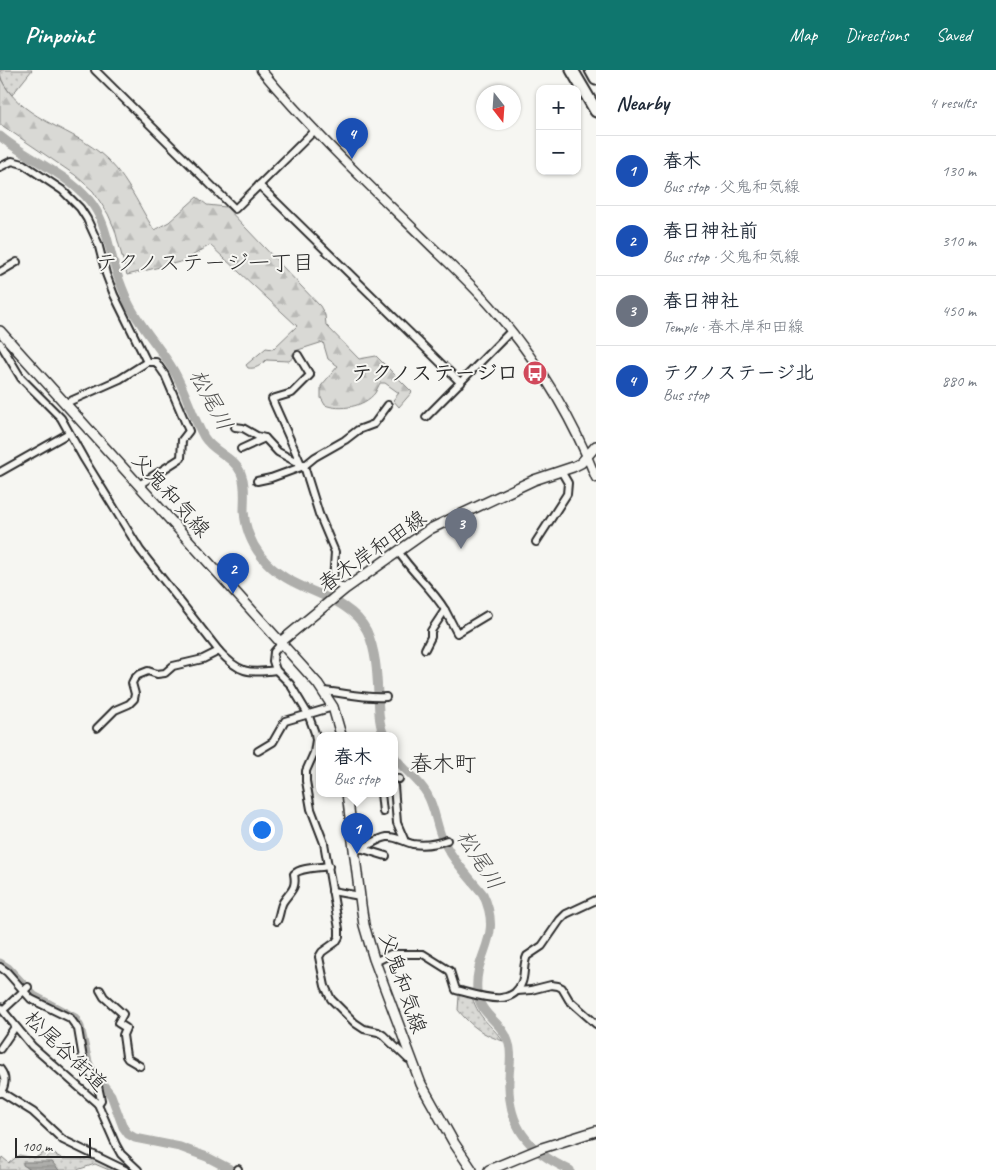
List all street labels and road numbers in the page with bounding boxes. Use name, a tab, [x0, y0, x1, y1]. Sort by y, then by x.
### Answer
street label: 父鬼和気線	[126, 447, 216, 543]
street label: 春木岸和田線	[313, 504, 431, 598]
street label: 父鬼和気線	[374, 929, 432, 1037]
street label: 松尾谷街道	[19, 1005, 113, 1097]

